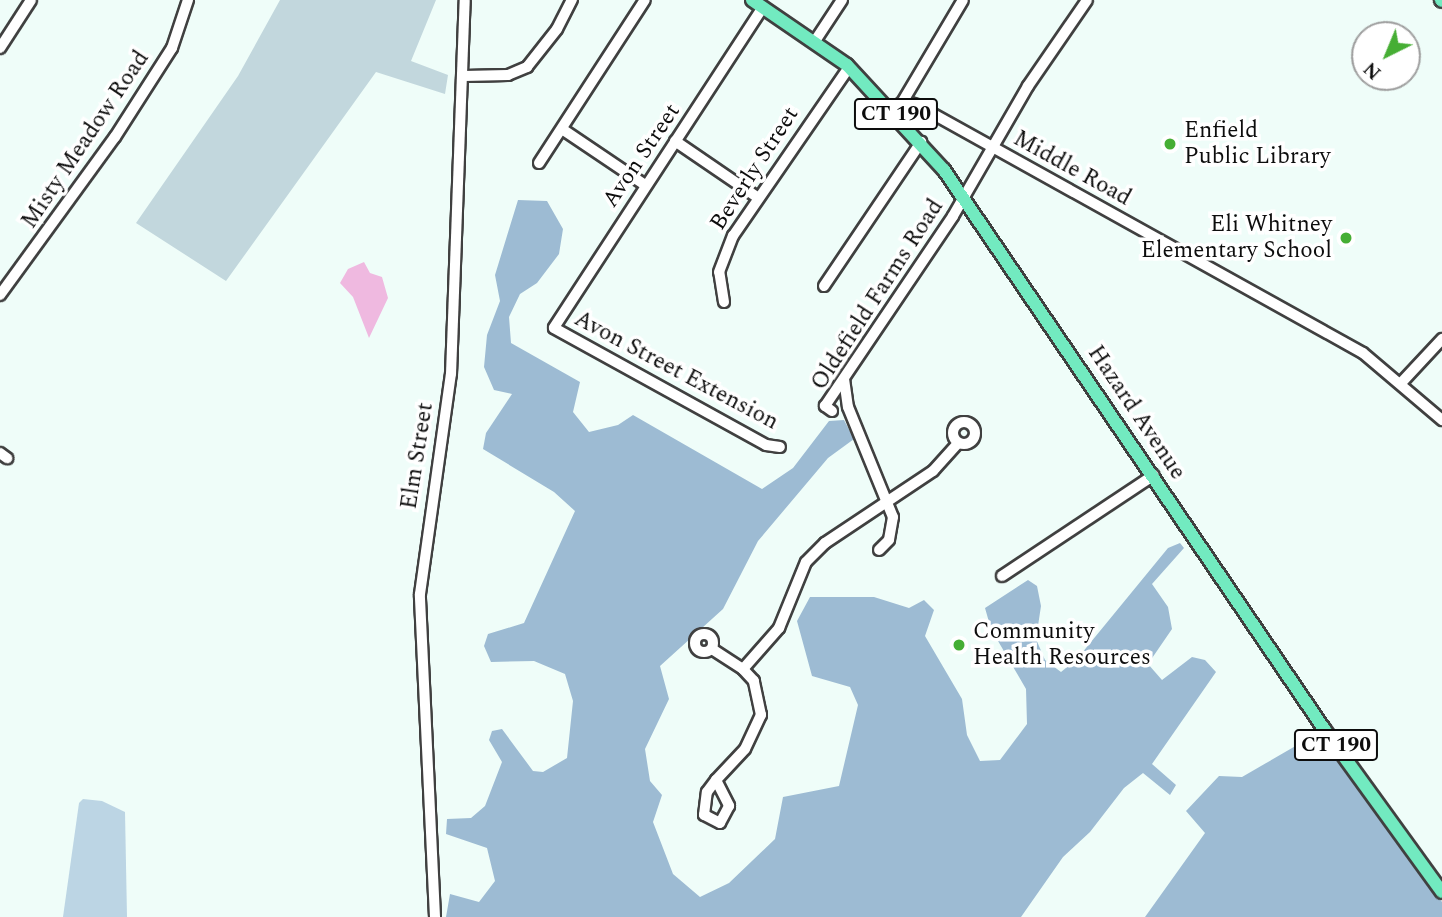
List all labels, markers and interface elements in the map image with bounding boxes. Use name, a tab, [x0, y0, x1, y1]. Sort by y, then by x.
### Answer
north arrow	[1351, 21, 1421, 91]
street label: Misty Meadow Road	[16, 46, 156, 234]
text: N	[1357, 54, 1388, 86]
road number: CT 190	[852, 96, 940, 132]
street label: Avon Street	[597, 99, 687, 213]
street label: Beverly Street	[705, 102, 805, 236]
place label: Enfield Public Library	[1184, 117, 1331, 171]
street label: Middle Road	[1008, 125, 1136, 213]
marker: Enfield Public Library	[1162, 136, 1178, 152]
street label: Oldefield Farms Road	[806, 194, 950, 396]
place label: Eli Whitney Elementary School	[1141, 211, 1332, 265]
marker: Eli Whitney Elementary School	[1338, 230, 1354, 246]
street label: Avon Street Extension	[569, 306, 783, 436]
street label: Hazard Avenue	[1081, 341, 1191, 485]
street label: Elm Street	[396, 401, 440, 511]
place label: Community Health Resources	[973, 618, 1151, 672]
marker: Community Health Resources	[951, 637, 967, 653]
road number: CT 190	[1292, 728, 1380, 762]

